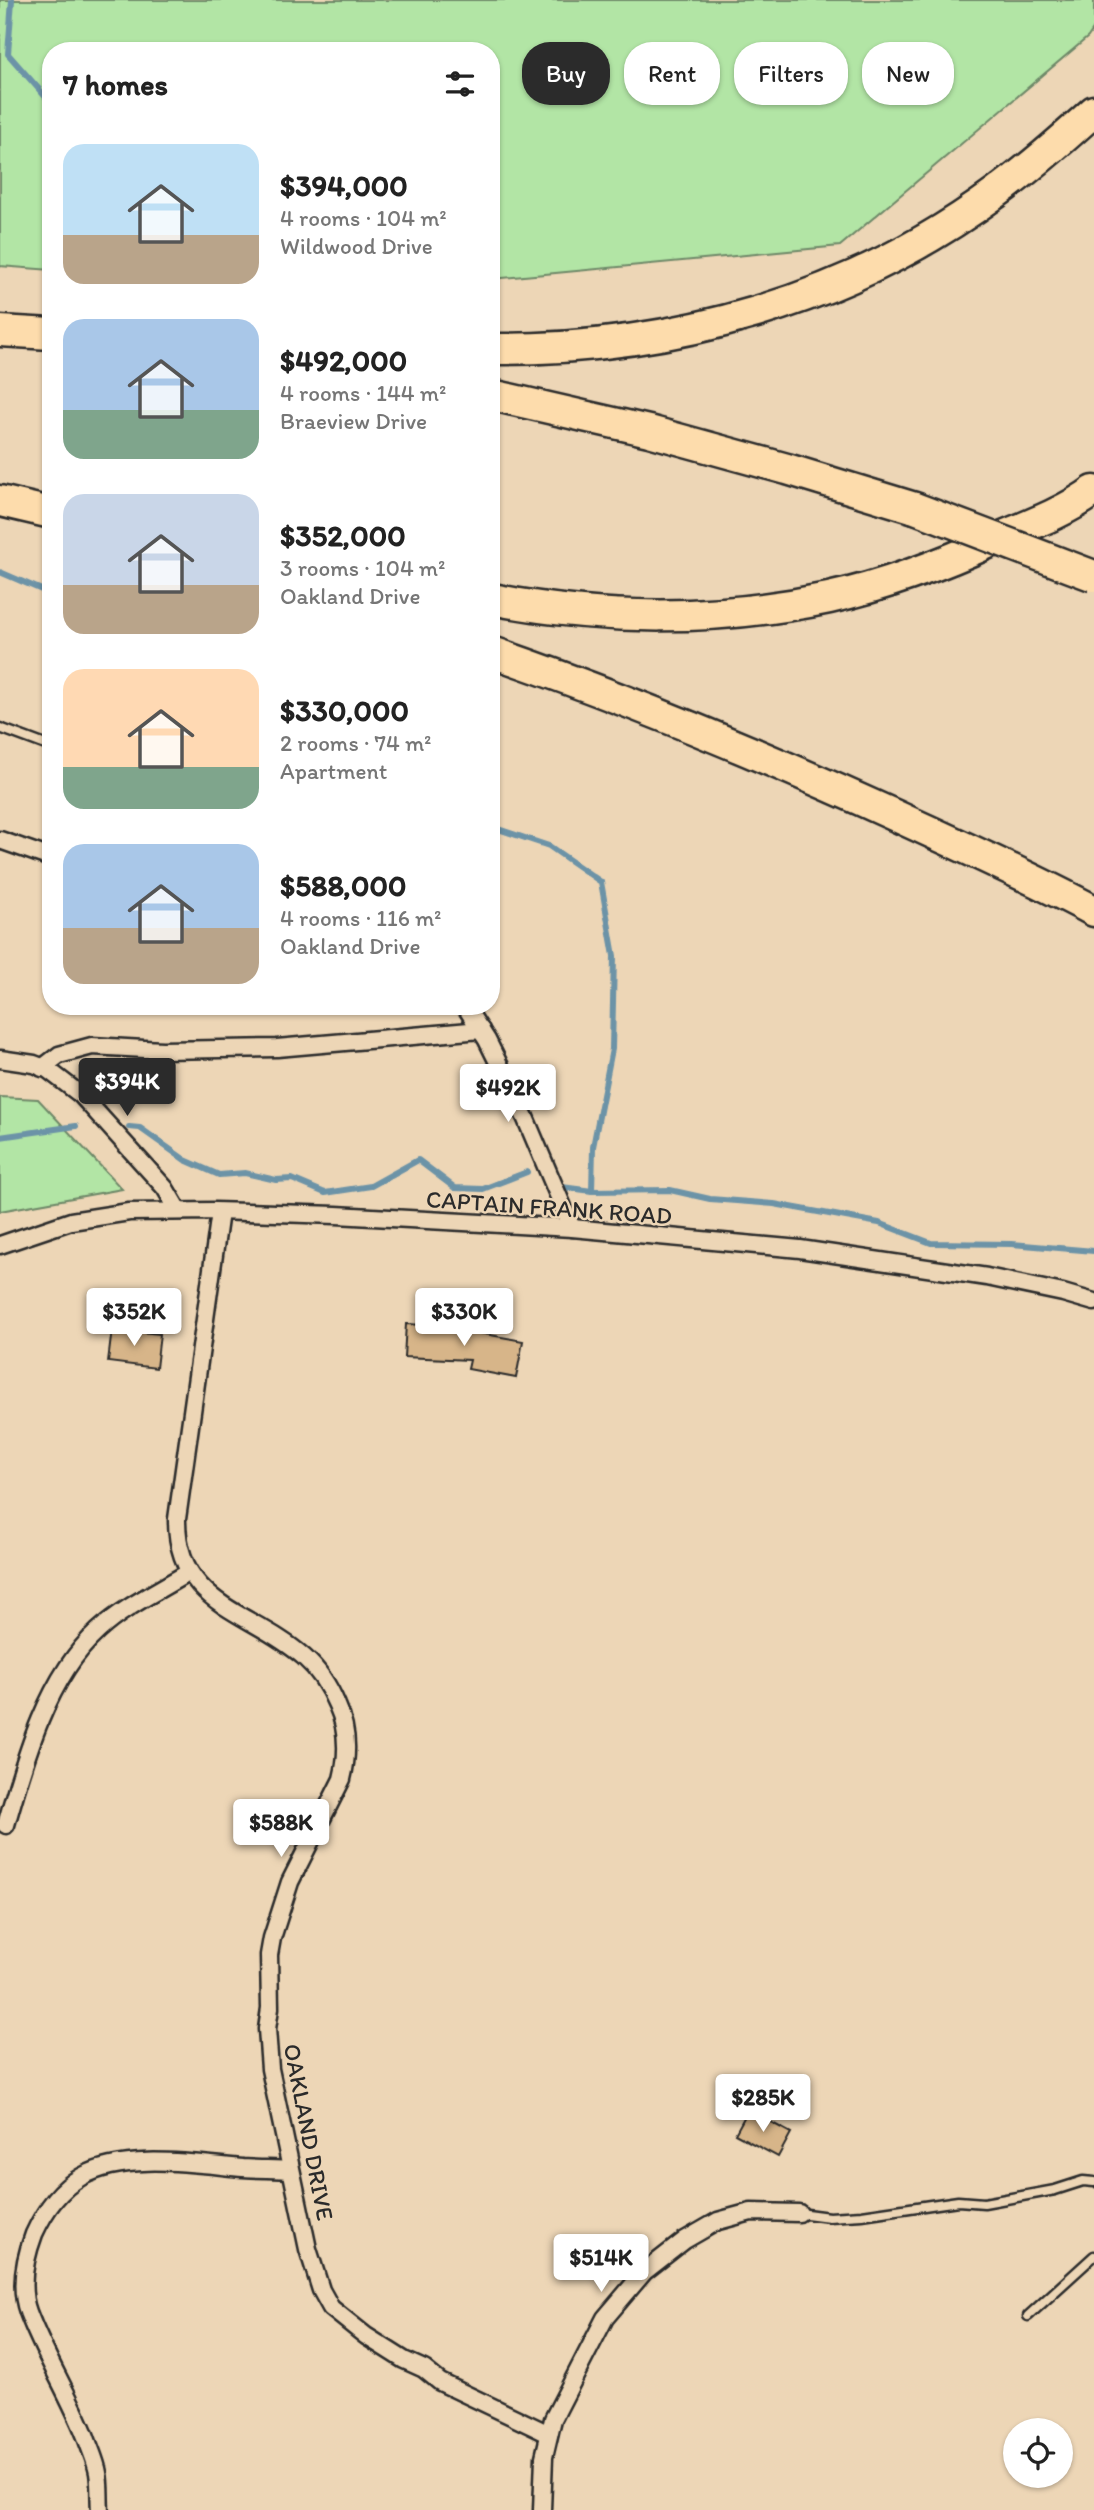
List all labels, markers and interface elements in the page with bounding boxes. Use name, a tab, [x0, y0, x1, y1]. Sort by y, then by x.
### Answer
chip: Buy	[522, 42, 610, 105]
chip: Rent	[624, 42, 720, 105]
chip: Filters	[734, 42, 848, 105]
chip: New	[862, 42, 954, 105]
icon: filters	[441, 65, 479, 103]
text: 7 homes	[63, 66, 168, 103]
text: $394,000	[280, 167, 408, 204]
icon: home	[119, 172, 203, 256]
text: 4 rooms · 104 m²	[280, 204, 447, 232]
text: Wildwood Drive	[280, 232, 433, 260]
text: $492,000	[280, 342, 407, 379]
icon: home	[119, 347, 203, 431]
text: 4 rooms · 144 m²	[280, 379, 446, 407]
text: Braeview Drive	[280, 407, 427, 435]
text: $352,000	[280, 517, 406, 554]
icon: home	[119, 522, 203, 606]
text: 3 rooms · 104 m²	[280, 554, 445, 582]
text: Oakland Drive	[280, 582, 420, 610]
text: $330,000	[280, 692, 409, 729]
icon: home	[119, 697, 203, 781]
text: 2 rooms · 74 m²	[280, 729, 432, 757]
text: Apartment	[280, 757, 387, 785]
text: $588,000	[280, 867, 406, 904]
icon: home	[119, 872, 203, 956]
text: 4 rooms · 116 m²	[280, 904, 442, 932]
text: Oakland Drive	[280, 932, 420, 960]
pin: $394K	[78, 1058, 176, 1118]
pin: $492K	[459, 1064, 557, 1124]
text: $394K	[95, 1067, 159, 1095]
text: $492K	[476, 1073, 540, 1101]
street label: CAPTAIN FRANK ROAD	[425, 1184, 673, 1230]
pin: $352K	[85, 1288, 183, 1348]
pin: $330K	[415, 1288, 513, 1348]
text: $352K	[102, 1297, 166, 1325]
text: $330K	[431, 1297, 497, 1325]
pin: $588K	[232, 1800, 330, 1859]
text: $588K	[249, 1808, 313, 1836]
street label: OAKLAND DRIVE	[278, 2041, 340, 2223]
pin: $285K	[714, 2074, 812, 2134]
text: $285K	[731, 2083, 795, 2111]
pin: $514K	[552, 2234, 650, 2294]
text: $514K	[570, 2243, 632, 2271]
map controls	[1003, 2418, 1073, 2488]
button: locate	[1003, 2418, 1073, 2488]

